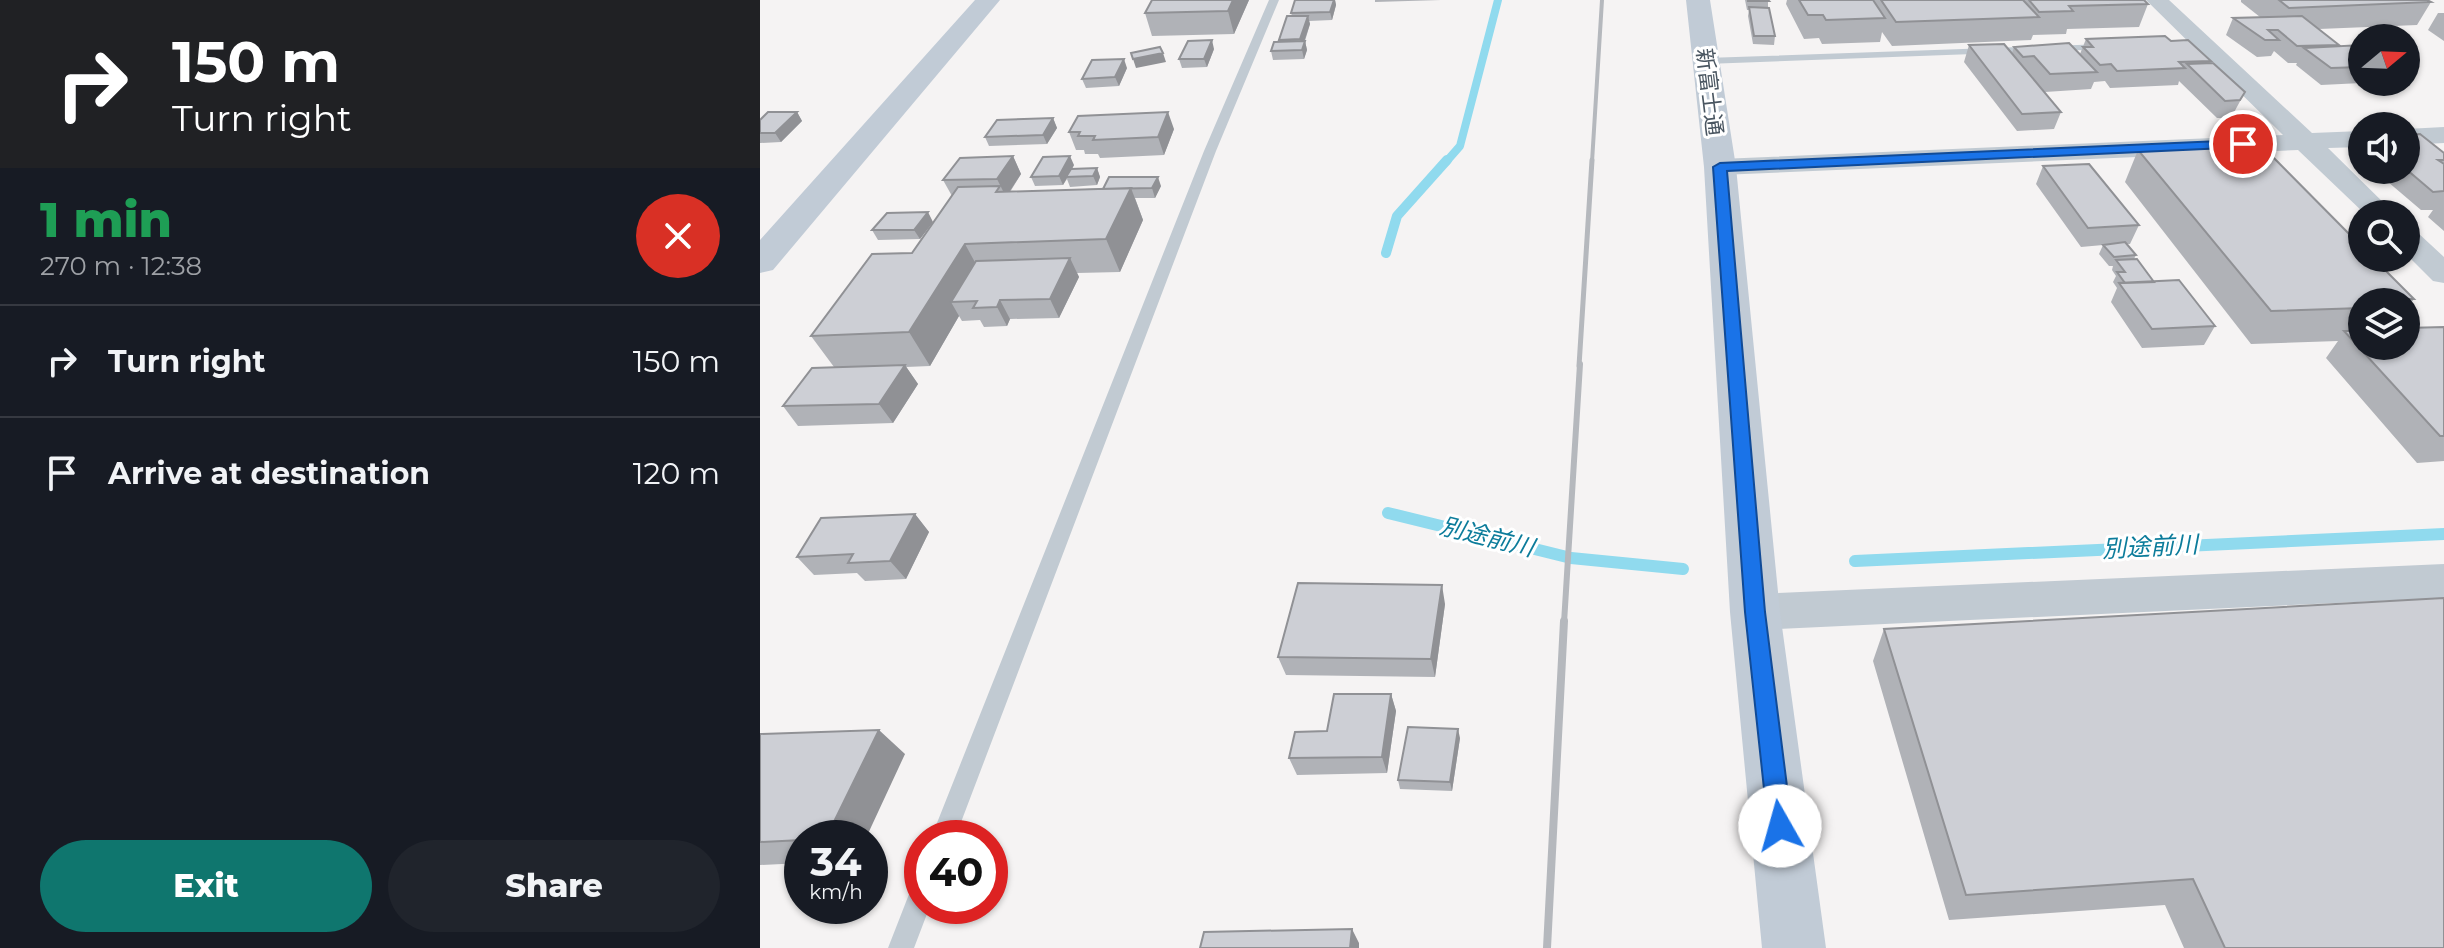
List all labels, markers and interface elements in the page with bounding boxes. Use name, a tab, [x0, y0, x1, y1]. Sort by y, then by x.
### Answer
north arrow	[2348, 24, 2420, 96]
map controls	[2348, 24, 2420, 360]
text: 150 m	[172, 28, 340, 96]
icon: right	[40, 32, 144, 136]
street label: 新富士通	[1691, 47, 1728, 137]
text: Turn right	[172, 96, 352, 140]
pin	[2209, 110, 2277, 178]
button: sound	[2348, 112, 2420, 184]
icon: arrive	[2221, 122, 2265, 166]
text: 1 min	[40, 191, 172, 249]
button: close	[636, 194, 720, 278]
button: search	[2348, 200, 2420, 272]
text: 270 m · 12:38	[40, 250, 202, 282]
button: layers	[2348, 288, 2420, 360]
icon: right	[40, 339, 84, 383]
text: Turn right	[108, 343, 265, 380]
text: 150 m	[633, 343, 720, 380]
icon: arrive	[40, 451, 84, 495]
text: Arrive at destination	[108, 455, 430, 492]
text: 120 m	[633, 455, 720, 492]
water label: 別途前川	[1437, 511, 1540, 563]
water label: 別途前川	[2101, 529, 2202, 563]
position arrow	[1738, 784, 1822, 868]
speed limit sign: 40	[904, 820, 1008, 924]
text: 34	[810, 837, 862, 886]
button: Exit	[40, 840, 372, 932]
button: Share	[388, 840, 720, 932]
text: km/h	[809, 880, 863, 904]

